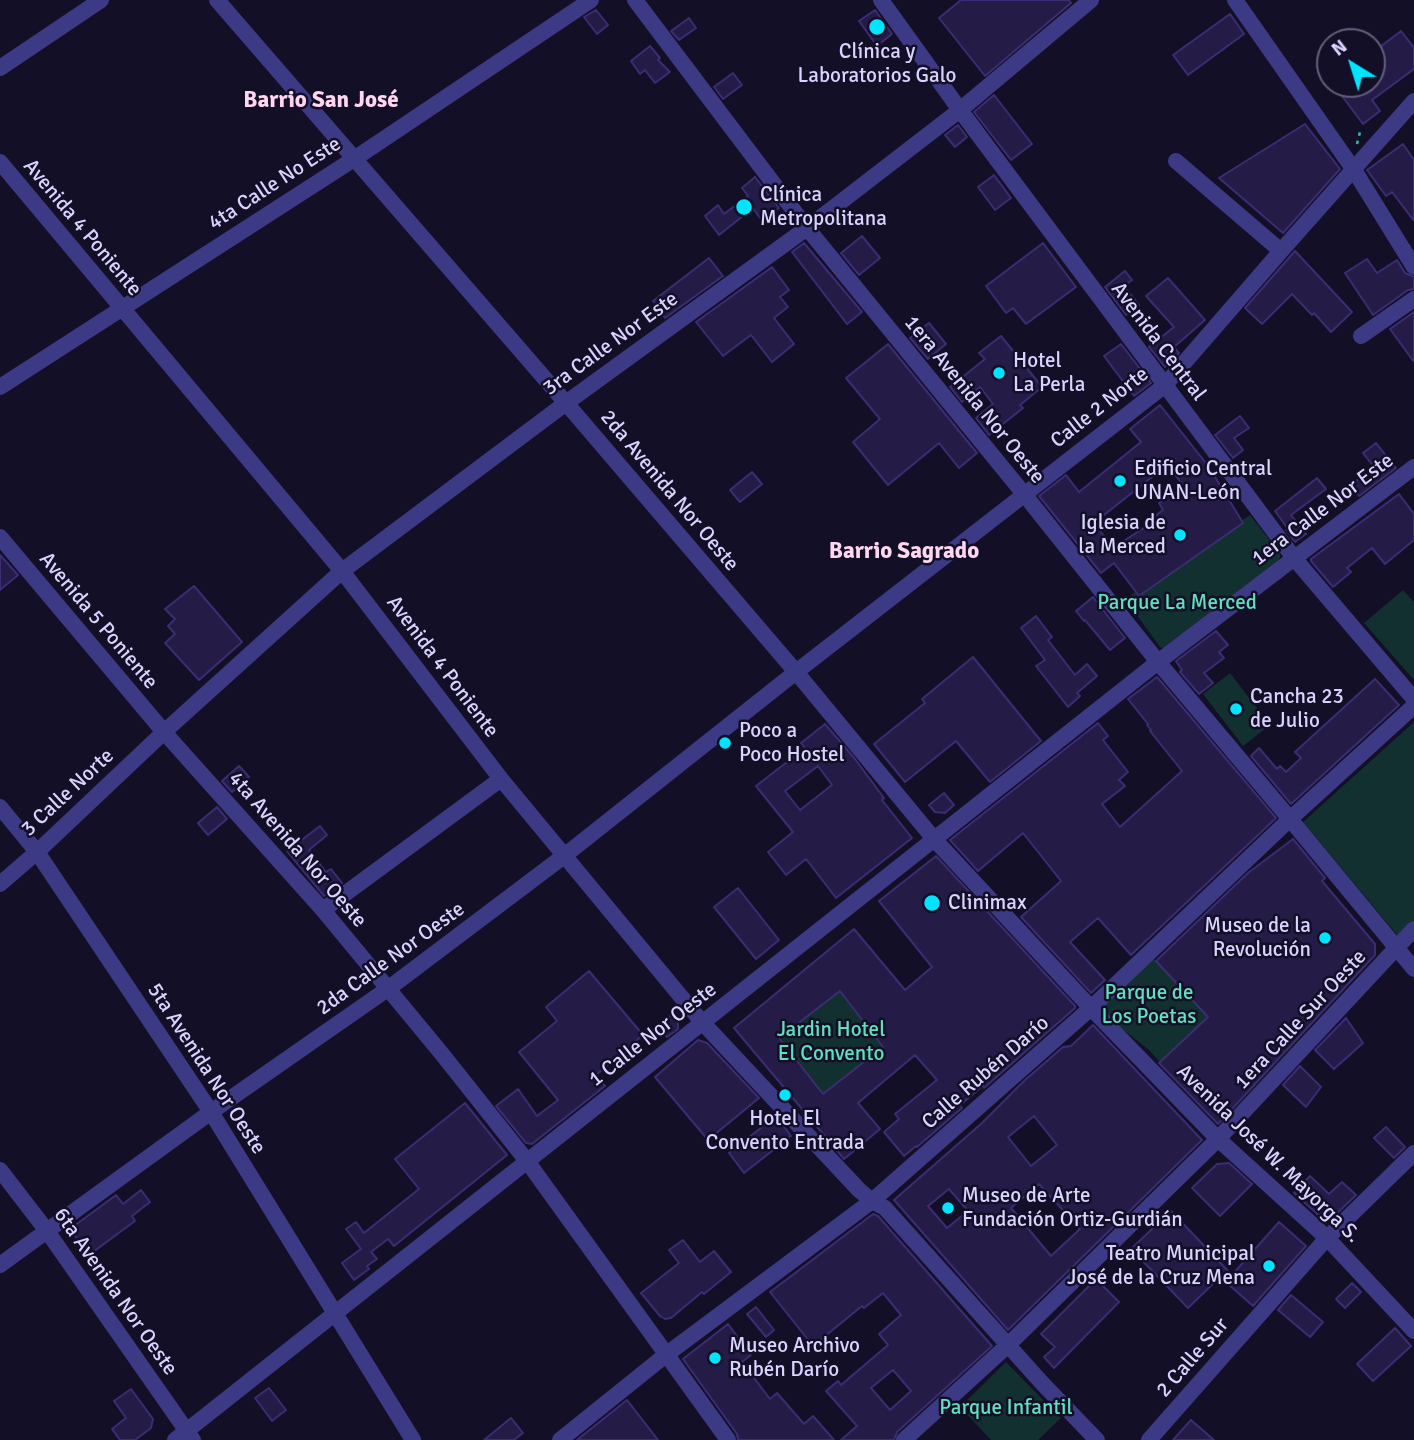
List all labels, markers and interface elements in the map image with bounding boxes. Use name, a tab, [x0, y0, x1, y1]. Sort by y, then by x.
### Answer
marker: Clínica y Laboratorios Galo	[867, 17, 887, 37]
north arrow	[1316, 28, 1386, 98]
text: N	[1327, 35, 1352, 62]
place label: Clínica y Laboratorios Galo	[797, 39, 957, 89]
district label: Barrio San José	[243, 87, 399, 115]
street label: 4ta Calle No Este	[204, 132, 346, 236]
street label: Avenida 4 Poniente	[17, 154, 147, 302]
place label: Clínica Metropolitana	[760, 182, 887, 232]
marker: Clínica Metropolitana	[734, 197, 754, 217]
street label: Avenida Central	[1105, 278, 1211, 406]
street label: 3ra Calle Nor Este	[539, 287, 683, 401]
street label: 1era Avenida Nor Oeste	[898, 311, 1050, 489]
place label: Hotel La Perla	[1013, 348, 1085, 398]
street label: Calle 2 Norte	[1046, 362, 1154, 454]
marker: Hotel La Perla	[991, 365, 1007, 381]
street label: 2da Avenida Nor Oeste	[594, 405, 744, 577]
street label: 1era Calle Nor Este	[1247, 448, 1399, 572]
place label: Edificio Central UNAN-León	[1134, 456, 1272, 506]
marker: Edificio Central UNAN-León	[1112, 473, 1128, 489]
place label: Iglesia de la Merced	[1078, 510, 1166, 560]
marker: Iglesia de la Merced	[1172, 527, 1188, 543]
district label: Barrio Sagrado	[829, 538, 979, 566]
street label: Avenida 5 Poniente	[33, 547, 163, 695]
park label: Parque La Merced	[1097, 590, 1257, 616]
street label: Avenida 4 Poniente	[381, 591, 503, 743]
place label: Cancha 23 de Julio	[1250, 684, 1344, 734]
marker: Cancha 23 de Julio	[1228, 701, 1244, 717]
place label: Poco a Poco Hostel	[739, 718, 845, 768]
marker: Poco a Poco Hostel	[717, 735, 733, 751]
street label: 3 Calle Norte	[17, 744, 119, 842]
street label: 4ta Avenida Nor Oeste	[222, 767, 372, 933]
place label: Clinimax	[948, 890, 1027, 916]
marker: Clinimax	[922, 893, 942, 913]
street label: 2da Calle Nor Oeste	[312, 897, 470, 1021]
place label: Museo de la Revolución	[1204, 913, 1311, 963]
marker: Museo de la Revolución	[1317, 930, 1333, 946]
street label: 1era Calle Sur Oeste	[1230, 945, 1372, 1095]
street label: 1 Calle Nor Oeste	[584, 977, 722, 1093]
street label: 5ta Avenida Nor Oeste	[141, 979, 271, 1159]
park label: Parque de Los Poetas	[1101, 980, 1197, 1030]
street label: Calle Rubén Darío	[917, 1011, 1055, 1135]
park label: Jardin Hotel El Convento	[777, 1017, 885, 1067]
street label: Avenida José W. Mayorga S.	[1171, 1059, 1365, 1249]
marker: Hotel El Convento Entrada	[777, 1087, 793, 1103]
place label: Hotel El Convento Entrada	[705, 1106, 865, 1156]
place label: Museo de Arte Fundación Ortiz-Gurdián	[962, 1183, 1183, 1233]
marker: Museo de Arte Fundación Ortiz-Gurdián	[940, 1200, 956, 1216]
street label: 6ta Avenida Nor Oeste	[48, 1203, 182, 1381]
place label: Teatro Municipal José de la Cruz Mena	[1067, 1241, 1255, 1291]
marker: Teatro Municipal José de la Cruz Mena	[1261, 1258, 1277, 1274]
street label: 2 Calle Sur	[1152, 1313, 1234, 1403]
place label: Museo Archivo Rubén Darío	[729, 1333, 860, 1383]
marker: Museo Archivo Rubén Darío	[707, 1350, 723, 1366]
park label: Parque Infantil	[939, 1395, 1073, 1421]

